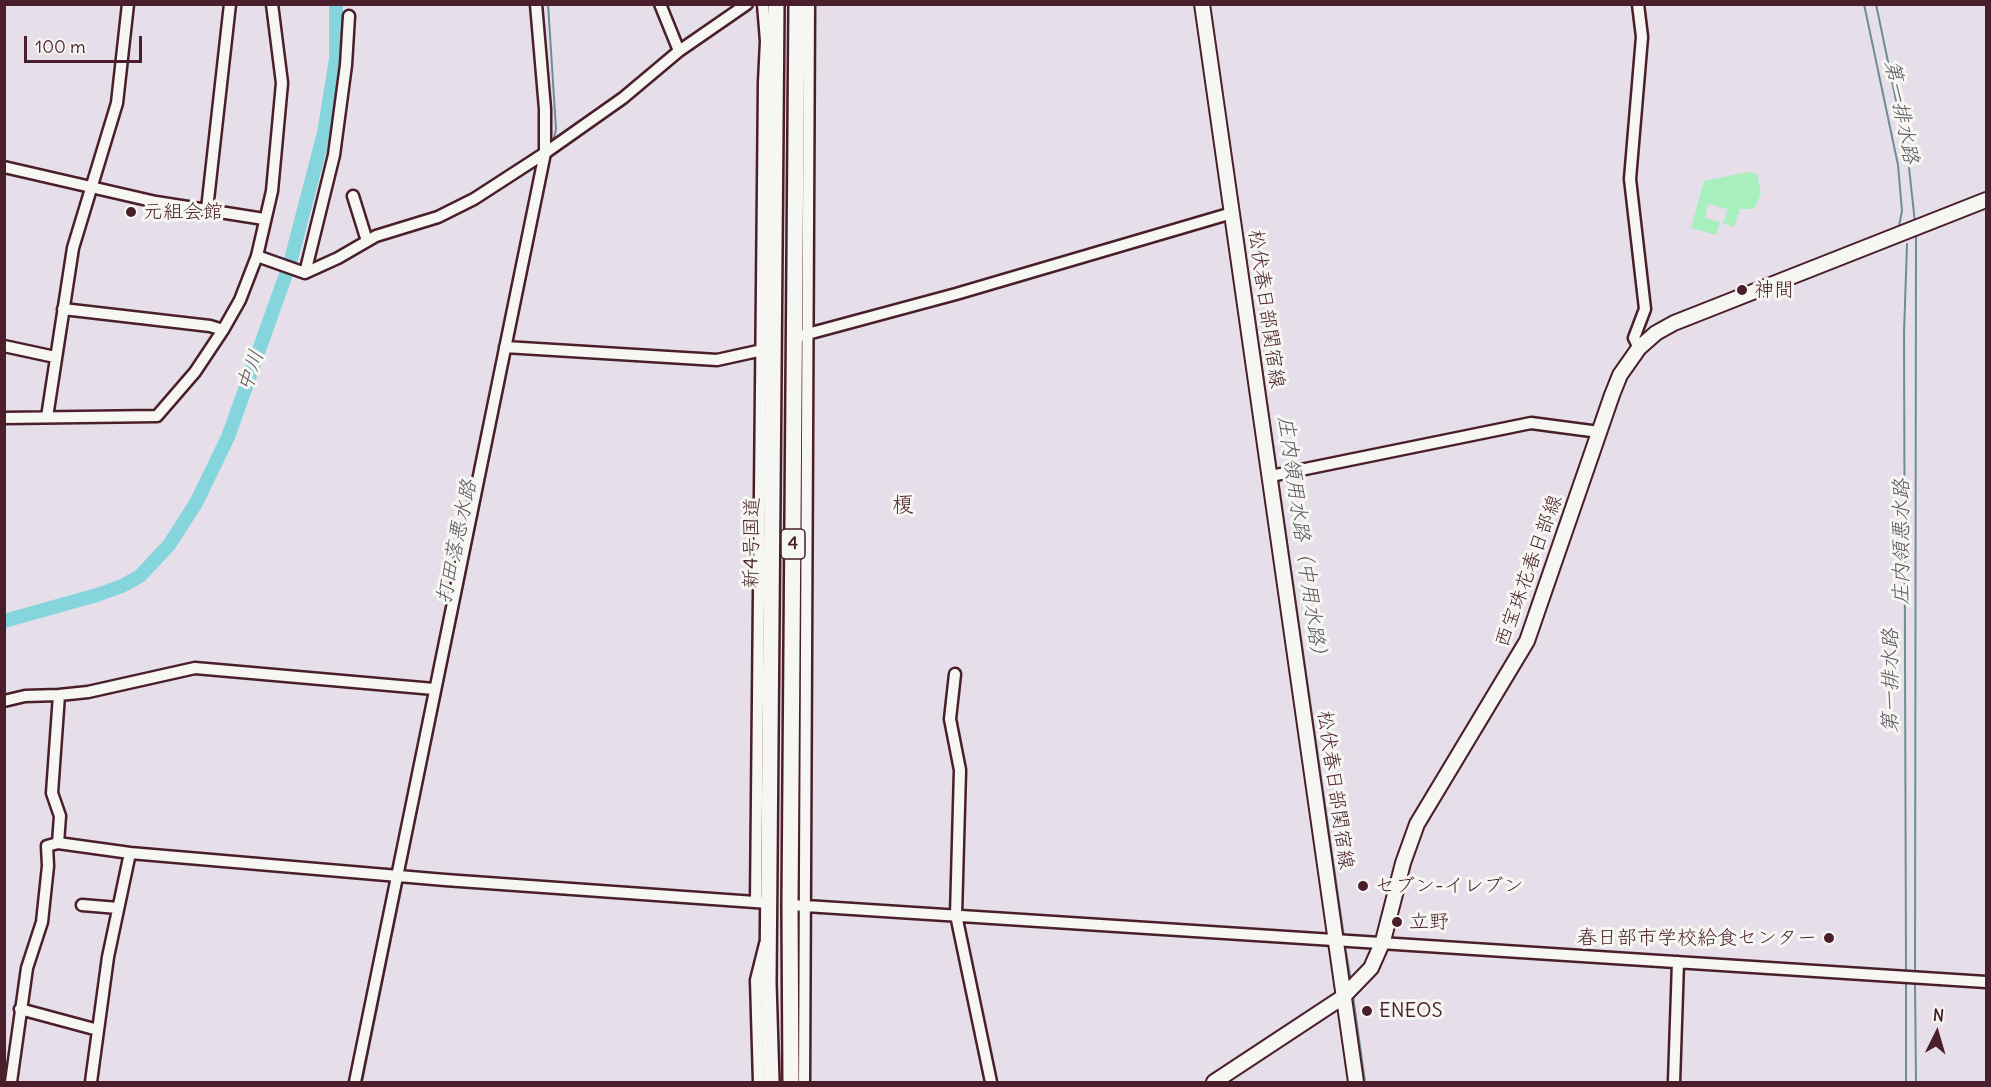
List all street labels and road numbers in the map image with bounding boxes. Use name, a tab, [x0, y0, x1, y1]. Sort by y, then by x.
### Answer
street label: 松伏春日部関宿線	[1243, 228, 1289, 390]
street label: 西宝珠花春日部線	[1490, 492, 1568, 650]
street label: 新4号国道	[739, 497, 765, 589]
road number: 4	[781, 529, 805, 559]
street label: 松伏春日部関宿線	[1312, 709, 1358, 871]

